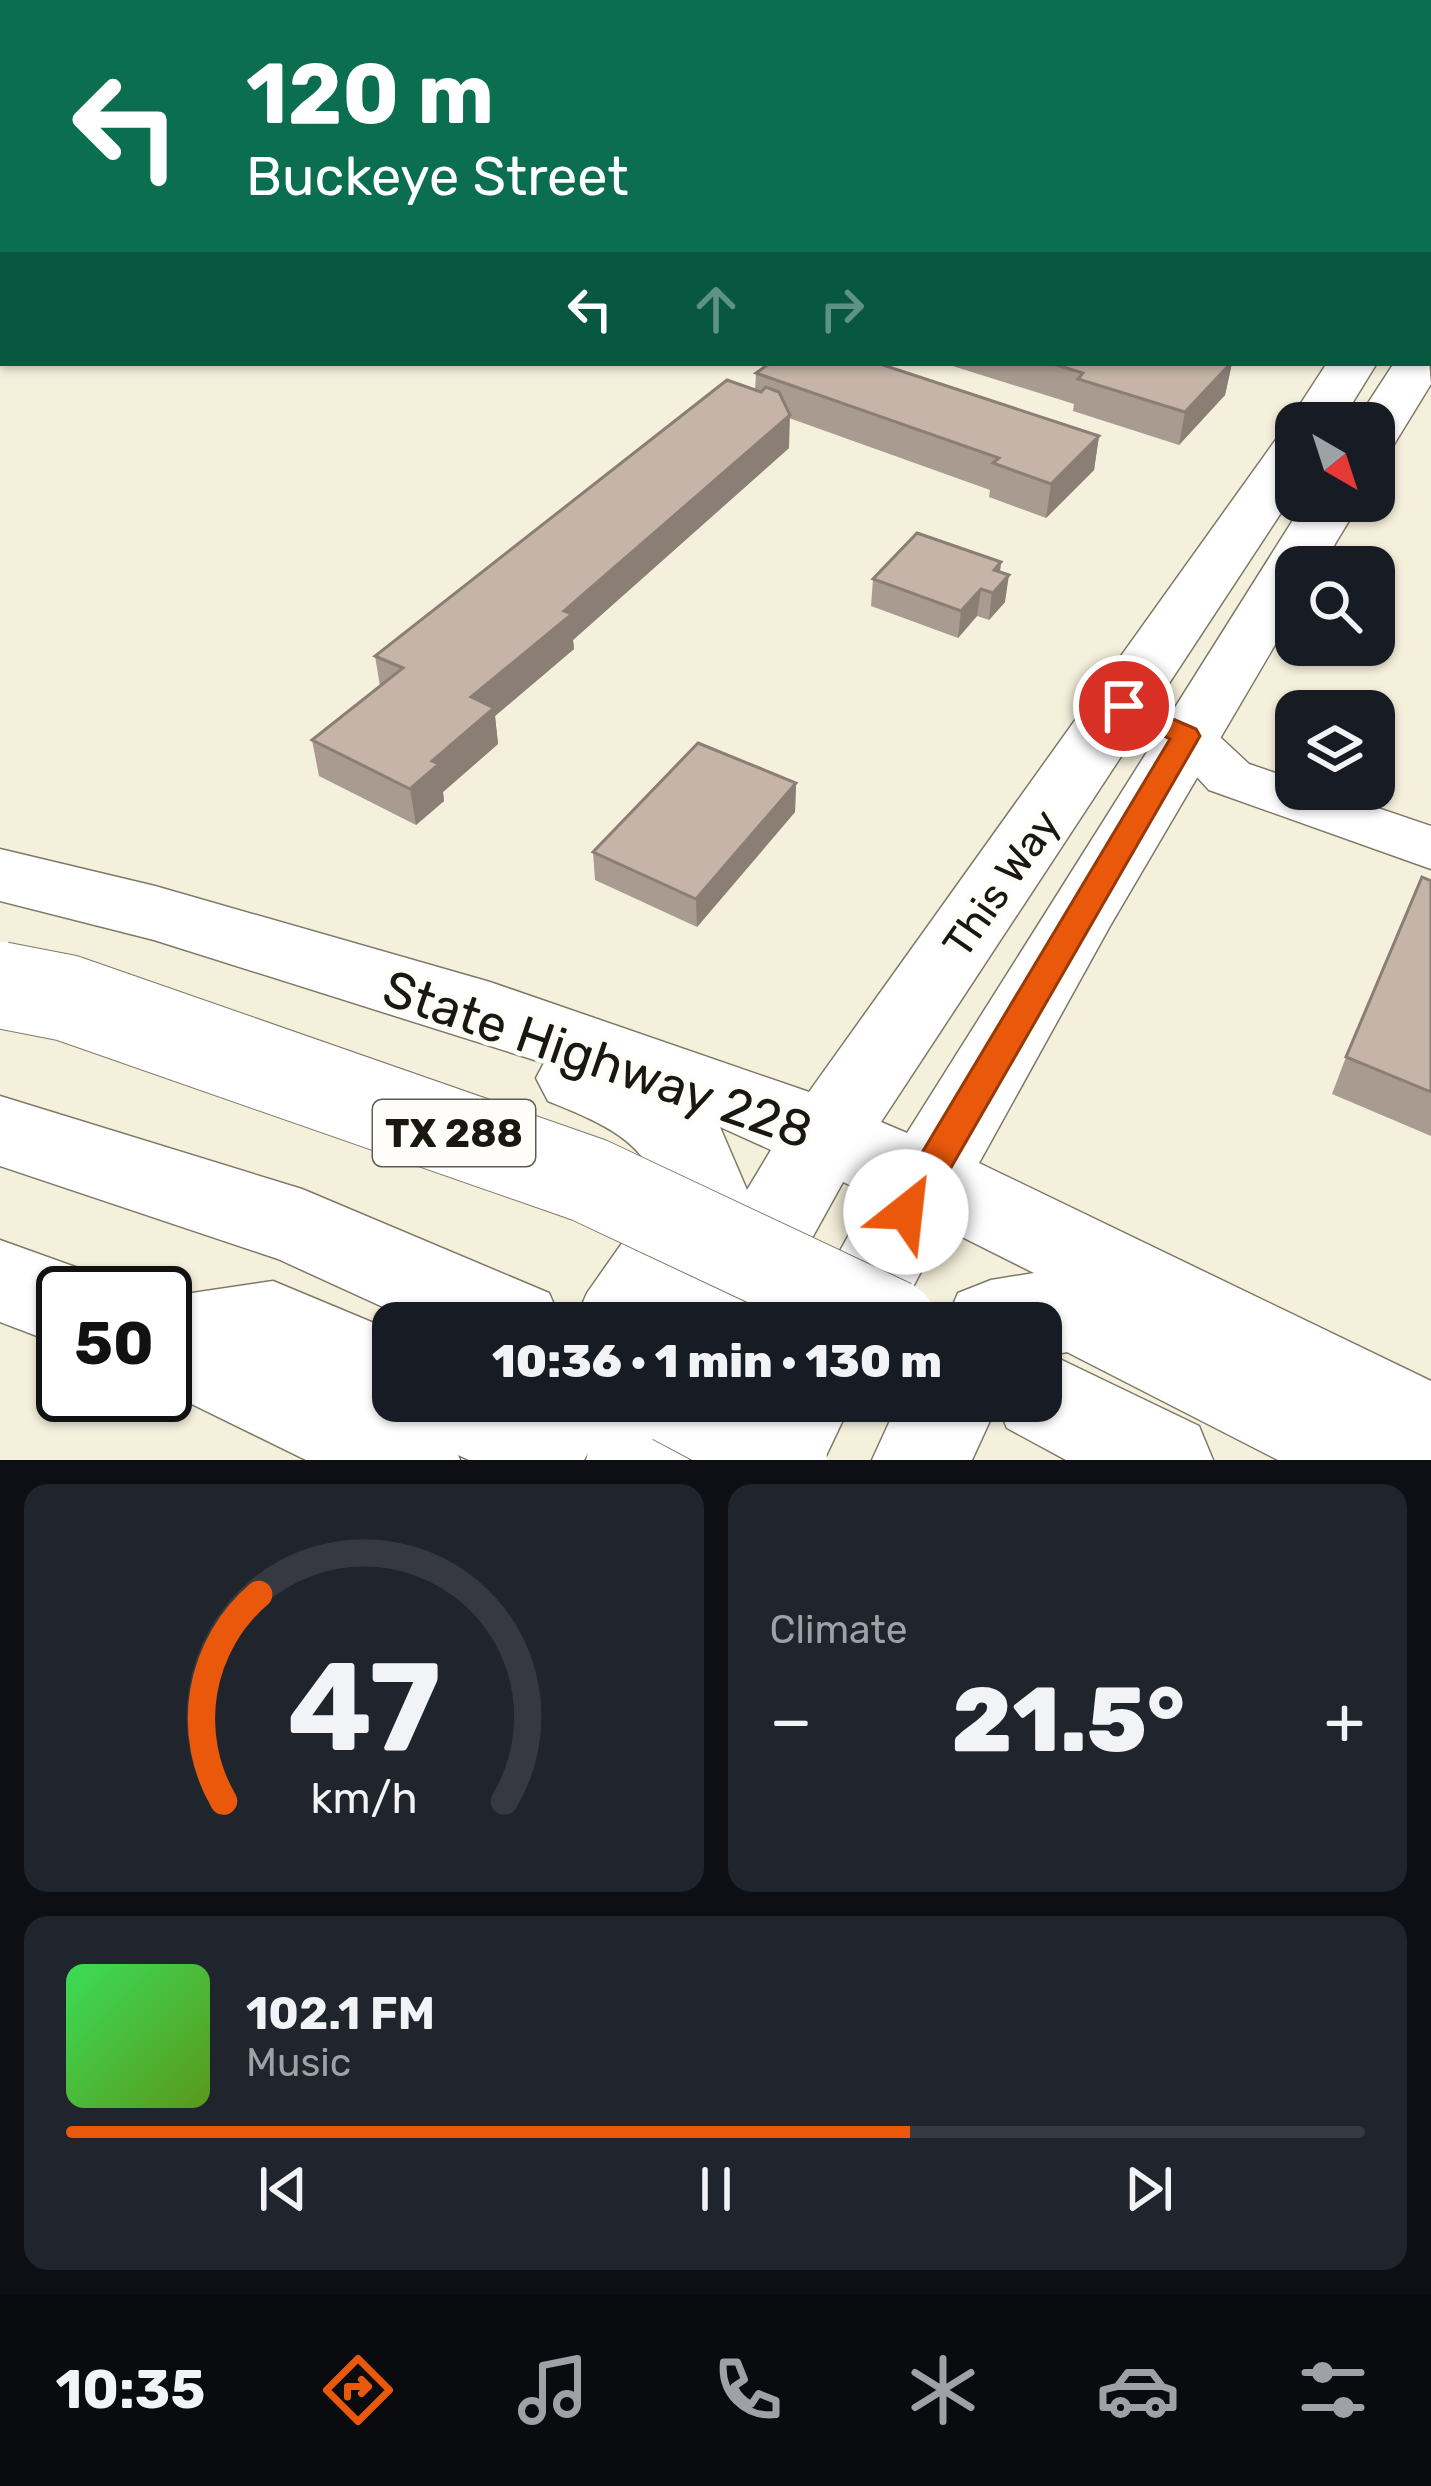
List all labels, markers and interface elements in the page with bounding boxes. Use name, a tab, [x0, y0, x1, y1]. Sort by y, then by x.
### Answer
text: 120 m	[246, 44, 494, 144]
icon: left	[48, 48, 204, 204]
text: Buckeye Street	[246, 145, 629, 209]
icon: left	[557, 276, 623, 342]
icon: ahead	[683, 276, 749, 342]
icon: right	[809, 276, 875, 342]
north arrow	[1275, 402, 1395, 522]
map controls	[1275, 402, 1395, 810]
button: search	[1275, 546, 1395, 666]
pin	[1073, 655, 1175, 757]
icon: arrive	[1091, 673, 1157, 739]
button: layers	[1275, 690, 1395, 810]
street label: This Way	[933, 800, 1071, 967]
street label: State Highway 228	[375, 957, 820, 1162]
road number: TX 288	[373, 1100, 535, 1166]
position arrow	[843, 1149, 969, 1275]
speed limit sign: 50	[36, 1266, 192, 1422]
text: 10:36 · 1 min · 130 m	[492, 1335, 942, 1388]
text: Climate	[770, 1607, 908, 1653]
text: 47	[287, 1633, 441, 1781]
text: 21.5°	[952, 1667, 1185, 1774]
text: −	[770, 1681, 812, 1760]
text: +	[1324, 1681, 1365, 1760]
text: km/h	[310, 1773, 417, 1824]
text: 102.1 FM	[246, 1987, 435, 2040]
text: Music	[246, 2040, 351, 2086]
icon: previous	[250, 2156, 316, 2222]
icon: pause	[683, 2156, 749, 2222]
icon: next	[1116, 2156, 1182, 2222]
icon: directions	[316, 2348, 400, 2432]
icon: music	[511, 2348, 595, 2432]
icon: phone	[706, 2348, 790, 2432]
icon: climate	[901, 2348, 985, 2432]
icon: car	[1096, 2348, 1180, 2432]
icon: filters	[1291, 2348, 1375, 2432]
text: 10:35	[56, 2358, 205, 2422]

